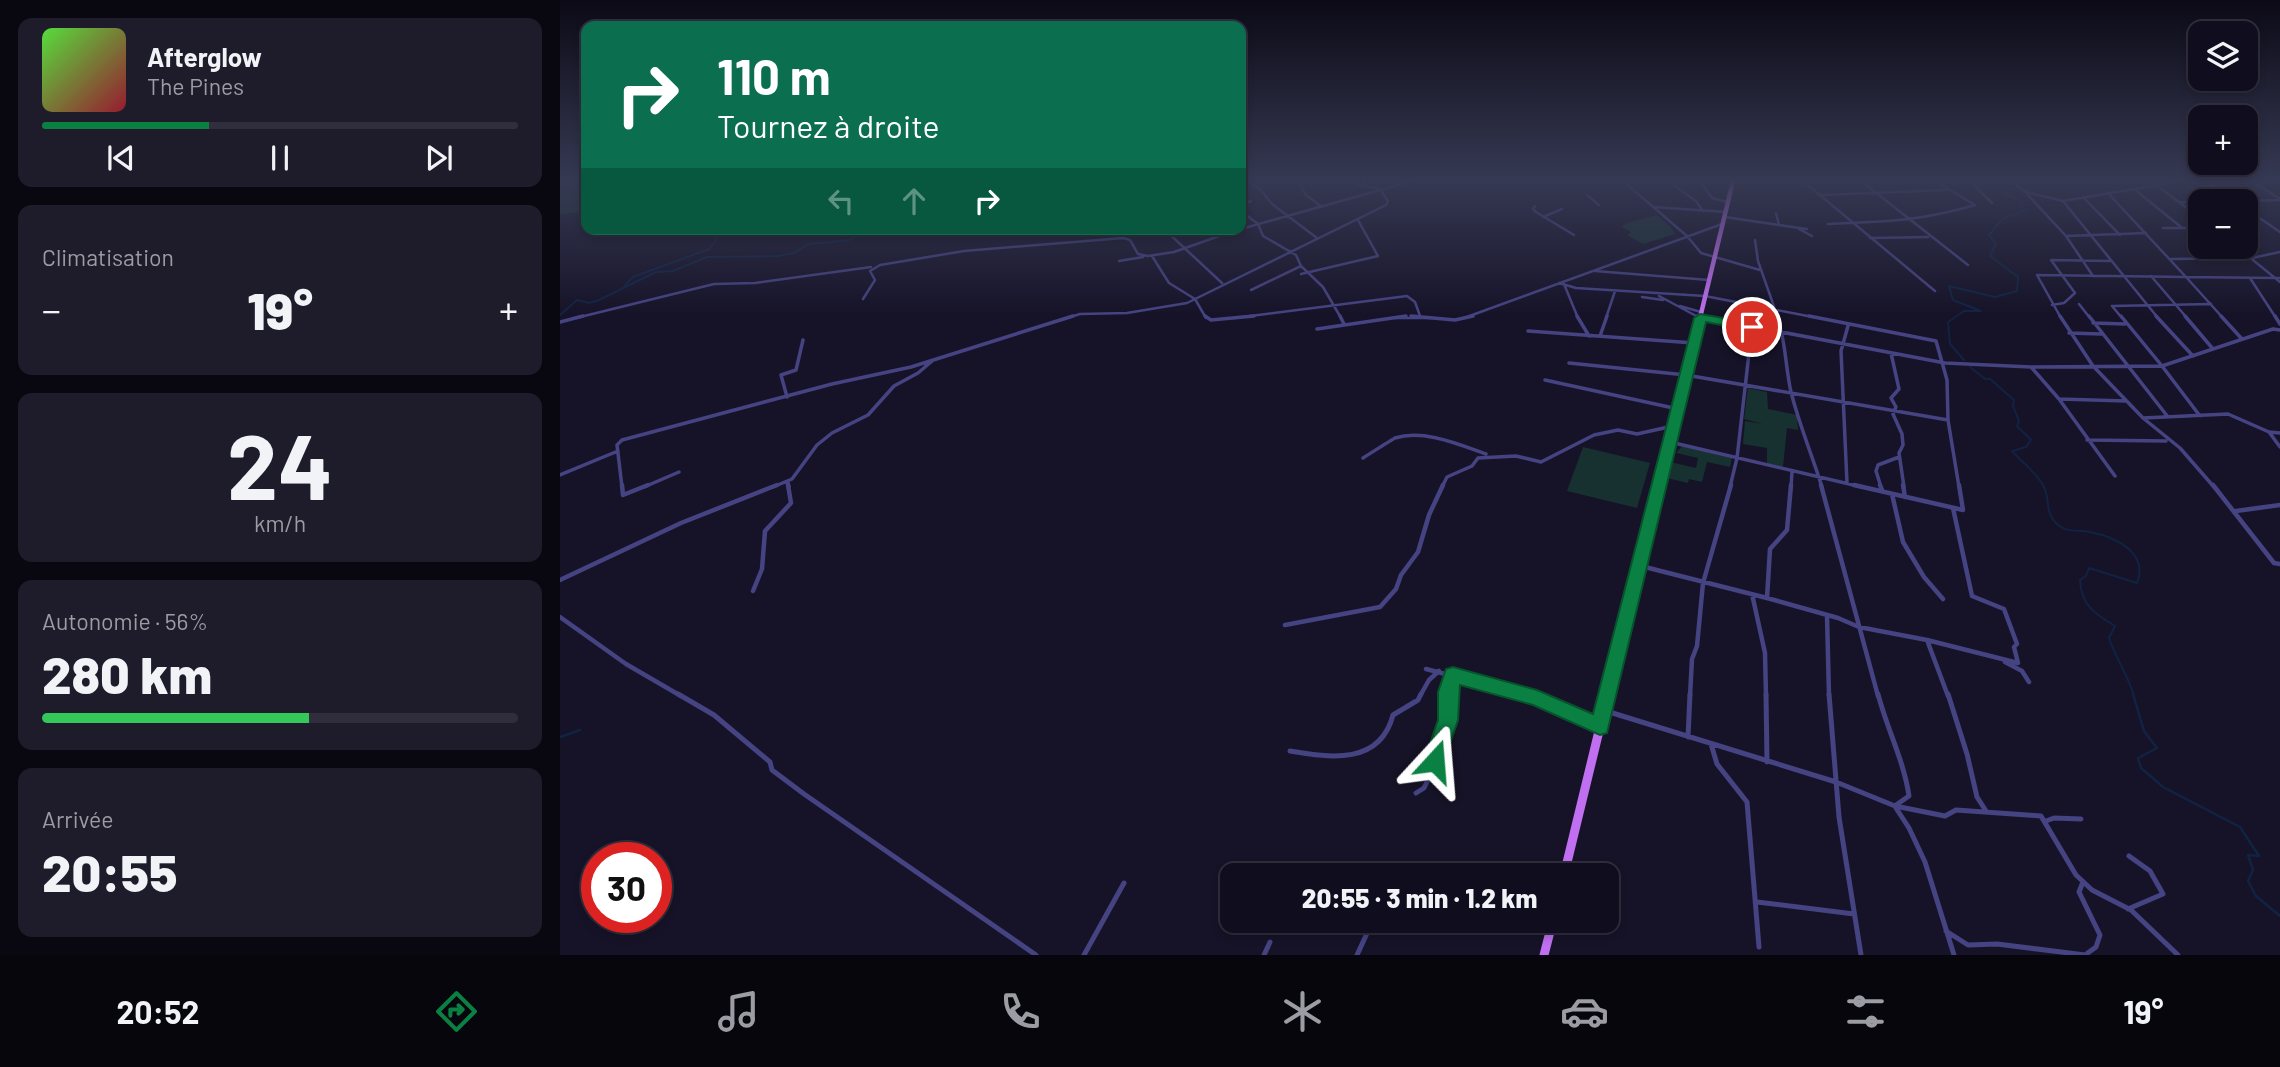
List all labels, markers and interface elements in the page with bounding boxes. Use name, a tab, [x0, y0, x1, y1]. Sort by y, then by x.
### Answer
map controls	[2188, 21, 2258, 259]
button: layers	[2188, 21, 2258, 91]
text: Afterglow	[147, 41, 262, 72]
text: 110 m	[717, 46, 831, 105]
icon: right	[602, 49, 693, 140]
text: The Pines	[147, 72, 244, 100]
button: +	[2188, 105, 2258, 175]
text: Tournez à droite	[717, 106, 939, 144]
icon: previous	[102, 139, 140, 177]
icon: pause	[261, 139, 299, 177]
icon: next	[420, 139, 458, 177]
icon: left	[822, 182, 860, 220]
icon: ahead	[895, 182, 933, 220]
icon: right	[968, 182, 1006, 220]
button: −	[2188, 189, 2258, 259]
text: Climatisation	[42, 243, 174, 271]
text: 19°	[247, 278, 313, 340]
text: −	[42, 286, 61, 332]
text: +	[499, 286, 518, 332]
pin	[1722, 297, 1782, 357]
icon: arrive	[1733, 308, 1771, 346]
text: 24	[227, 409, 333, 518]
text: km/h	[254, 509, 306, 537]
text: Autonomie · 56%	[42, 607, 208, 635]
text: 280 km	[42, 642, 212, 704]
position arrow	[1398, 724, 1472, 798]
text: Arrivée	[42, 805, 114, 833]
text: 20:55	[42, 840, 178, 902]
speed limit sign: 30	[581, 842, 672, 933]
text: 20:55 · 3 min · 1.2 km	[1302, 882, 1537, 913]
icon: directions	[432, 987, 481, 1036]
icon: music	[714, 987, 763, 1036]
icon: phone	[996, 987, 1045, 1036]
icon: climate	[1278, 987, 1327, 1036]
icon: car	[1560, 987, 1609, 1036]
icon: filters	[1841, 987, 1890, 1036]
text: 20:52	[116, 992, 199, 1030]
text: 19°	[2123, 992, 2164, 1030]

